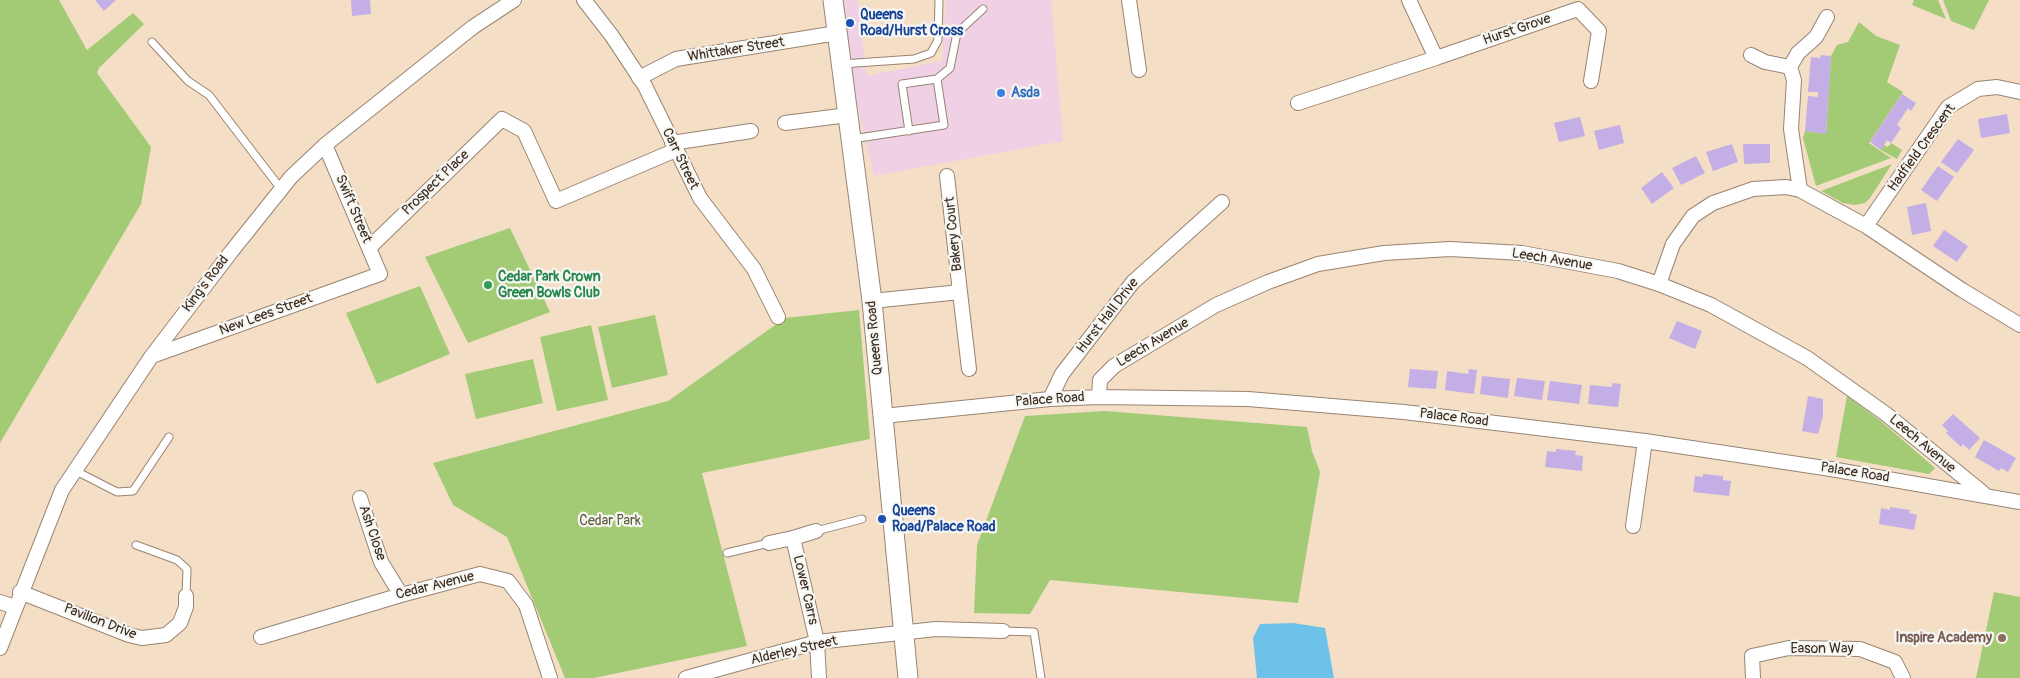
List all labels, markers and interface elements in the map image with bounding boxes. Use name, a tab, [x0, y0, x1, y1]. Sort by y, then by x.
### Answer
place label: Queens Road/Hurst Cross	[860, 7, 963, 40]
street label: Hurst Grove	[1481, 11, 1553, 49]
marker: Queens Road/Hurst Cross	[844, 17, 856, 29]
street label: Whittaker Street	[686, 34, 786, 66]
place label: Asda	[1011, 85, 1040, 101]
marker: Asda	[995, 87, 1007, 99]
street label: Hadfield Crescent	[1885, 101, 1959, 195]
street label: Carr Street	[658, 126, 702, 192]
street label: Prospect Place	[399, 147, 473, 219]
street label: Swift Street	[331, 172, 375, 246]
street label: Bakery Court	[942, 196, 966, 272]
street label: Leech Avenue	[1510, 245, 1594, 275]
street label: King's Road	[179, 252, 233, 316]
place label: Cedar Park Crown Green Bowls Club	[498, 269, 601, 302]
street label: Hurst Hall Drive	[1073, 275, 1143, 357]
marker: Cedar Park Crown Green Bowls Club	[482, 279, 494, 291]
street label: New Lees Street	[217, 290, 315, 340]
street label: Queens Road	[863, 300, 887, 376]
street label: Leech Avenue	[1114, 315, 1192, 371]
street label: Palace Road	[1015, 389, 1085, 411]
street label: Palace Road	[1418, 405, 1490, 431]
street label: Leech Avenue	[1885, 411, 1959, 477]
street label: Palace Road	[1819, 459, 1891, 487]
street label: Ash Close	[355, 503, 389, 563]
place label: Queens Road/Palace Road	[892, 503, 996, 536]
park label: Cedar Park	[579, 513, 641, 529]
marker: Queens Road/Palace Road	[876, 513, 888, 525]
street label: Lower Carrs	[789, 553, 821, 627]
street label: Cedar Avenue	[394, 568, 476, 604]
street label: Pavilion Drive	[61, 600, 139, 644]
place label: Inspire Academy	[1896, 630, 1992, 646]
marker: Inspire Academy	[1996, 632, 2008, 644]
street label: Alderley Street	[749, 633, 839, 669]
street label: Eason Way	[1791, 641, 1853, 657]

